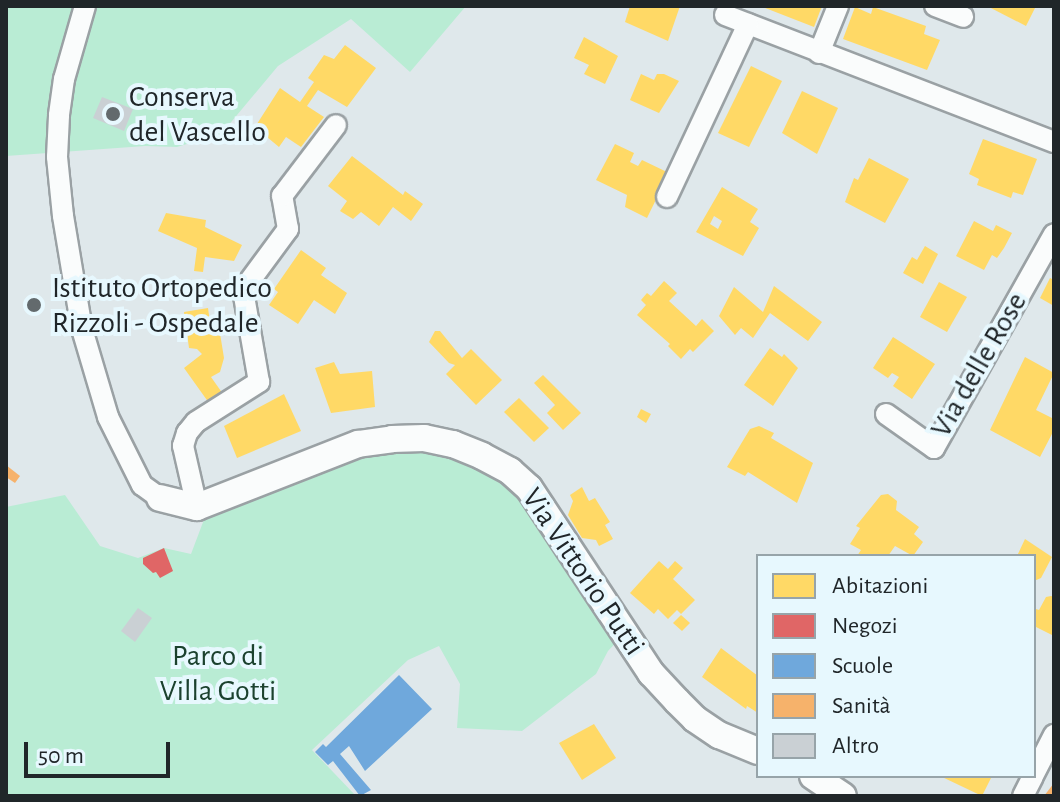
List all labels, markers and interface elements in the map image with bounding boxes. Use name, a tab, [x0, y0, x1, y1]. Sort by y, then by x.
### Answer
place label: Conserva del Vascello	[129, 79, 266, 150]
marker: Conserva del Vascello	[104, 105, 122, 123]
place label: Istituto Ortopedico Rizzoli - Ospedale	[52, 270, 272, 340]
street label: Via delle Rose	[923, 286, 1035, 444]
marker: Istituto Ortopedico Rizzoli - Ospedale	[23, 294, 45, 316]
street label: Via Vittorio Putti	[514, 482, 652, 662]
legend	[756, 554, 1036, 778]
text: Abitazioni	[832, 574, 928, 598]
text: Negozi	[832, 614, 898, 638]
park label: Parco di Villa Gotti	[160, 638, 276, 708]
text: Scuole	[832, 654, 893, 678]
text: Sanità	[832, 694, 891, 718]
scale bar	[28, 726, 174, 776]
text: Altro	[832, 734, 879, 758]
text: 50 m	[38, 744, 84, 768]

